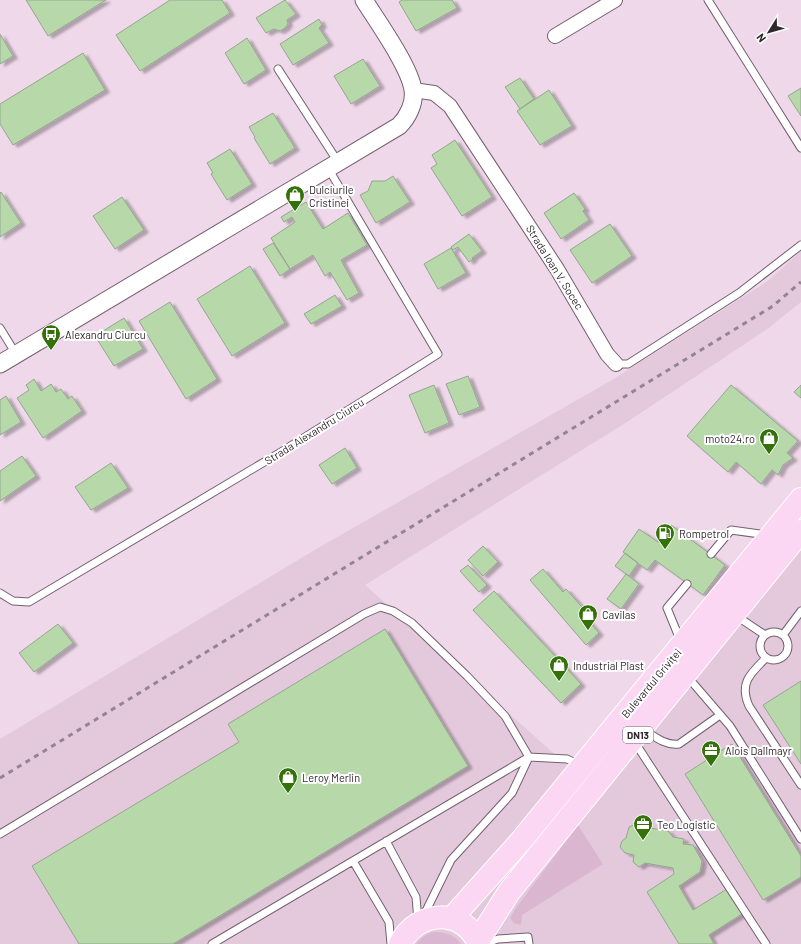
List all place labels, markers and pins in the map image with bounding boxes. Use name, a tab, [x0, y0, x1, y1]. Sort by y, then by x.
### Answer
place label: Dulciurile Cristinei	[309, 183, 354, 209]
shop icon: Dulciurile Cristinei	[284, 184, 306, 212]
bus stop icon: Alexandru Ciurcu	[40, 323, 62, 351]
place label: Alexandru Ciurcu	[65, 328, 146, 341]
shop icon: moto24.ro	[758, 427, 780, 455]
place label: moto24.ro	[705, 432, 755, 445]
fuel station icon: Rompetrol	[654, 522, 676, 550]
place label: Rompetrol	[679, 527, 729, 540]
shop icon: Cavilas	[577, 603, 599, 631]
place label: Cavilas	[602, 608, 636, 621]
shop icon: Industrial Plast	[548, 654, 570, 682]
place label: Industrial Plast	[573, 659, 644, 672]
office icon: Alois Dallmayr	[700, 739, 722, 767]
place label: Alois Dallmayr	[725, 744, 792, 757]
shop icon: Leroy Merlin	[277, 766, 299, 794]
place label: Leroy Merlin	[302, 771, 360, 784]
office icon: Teo Logistic	[632, 813, 654, 841]
place label: Teo Logistic	[657, 818, 716, 831]

